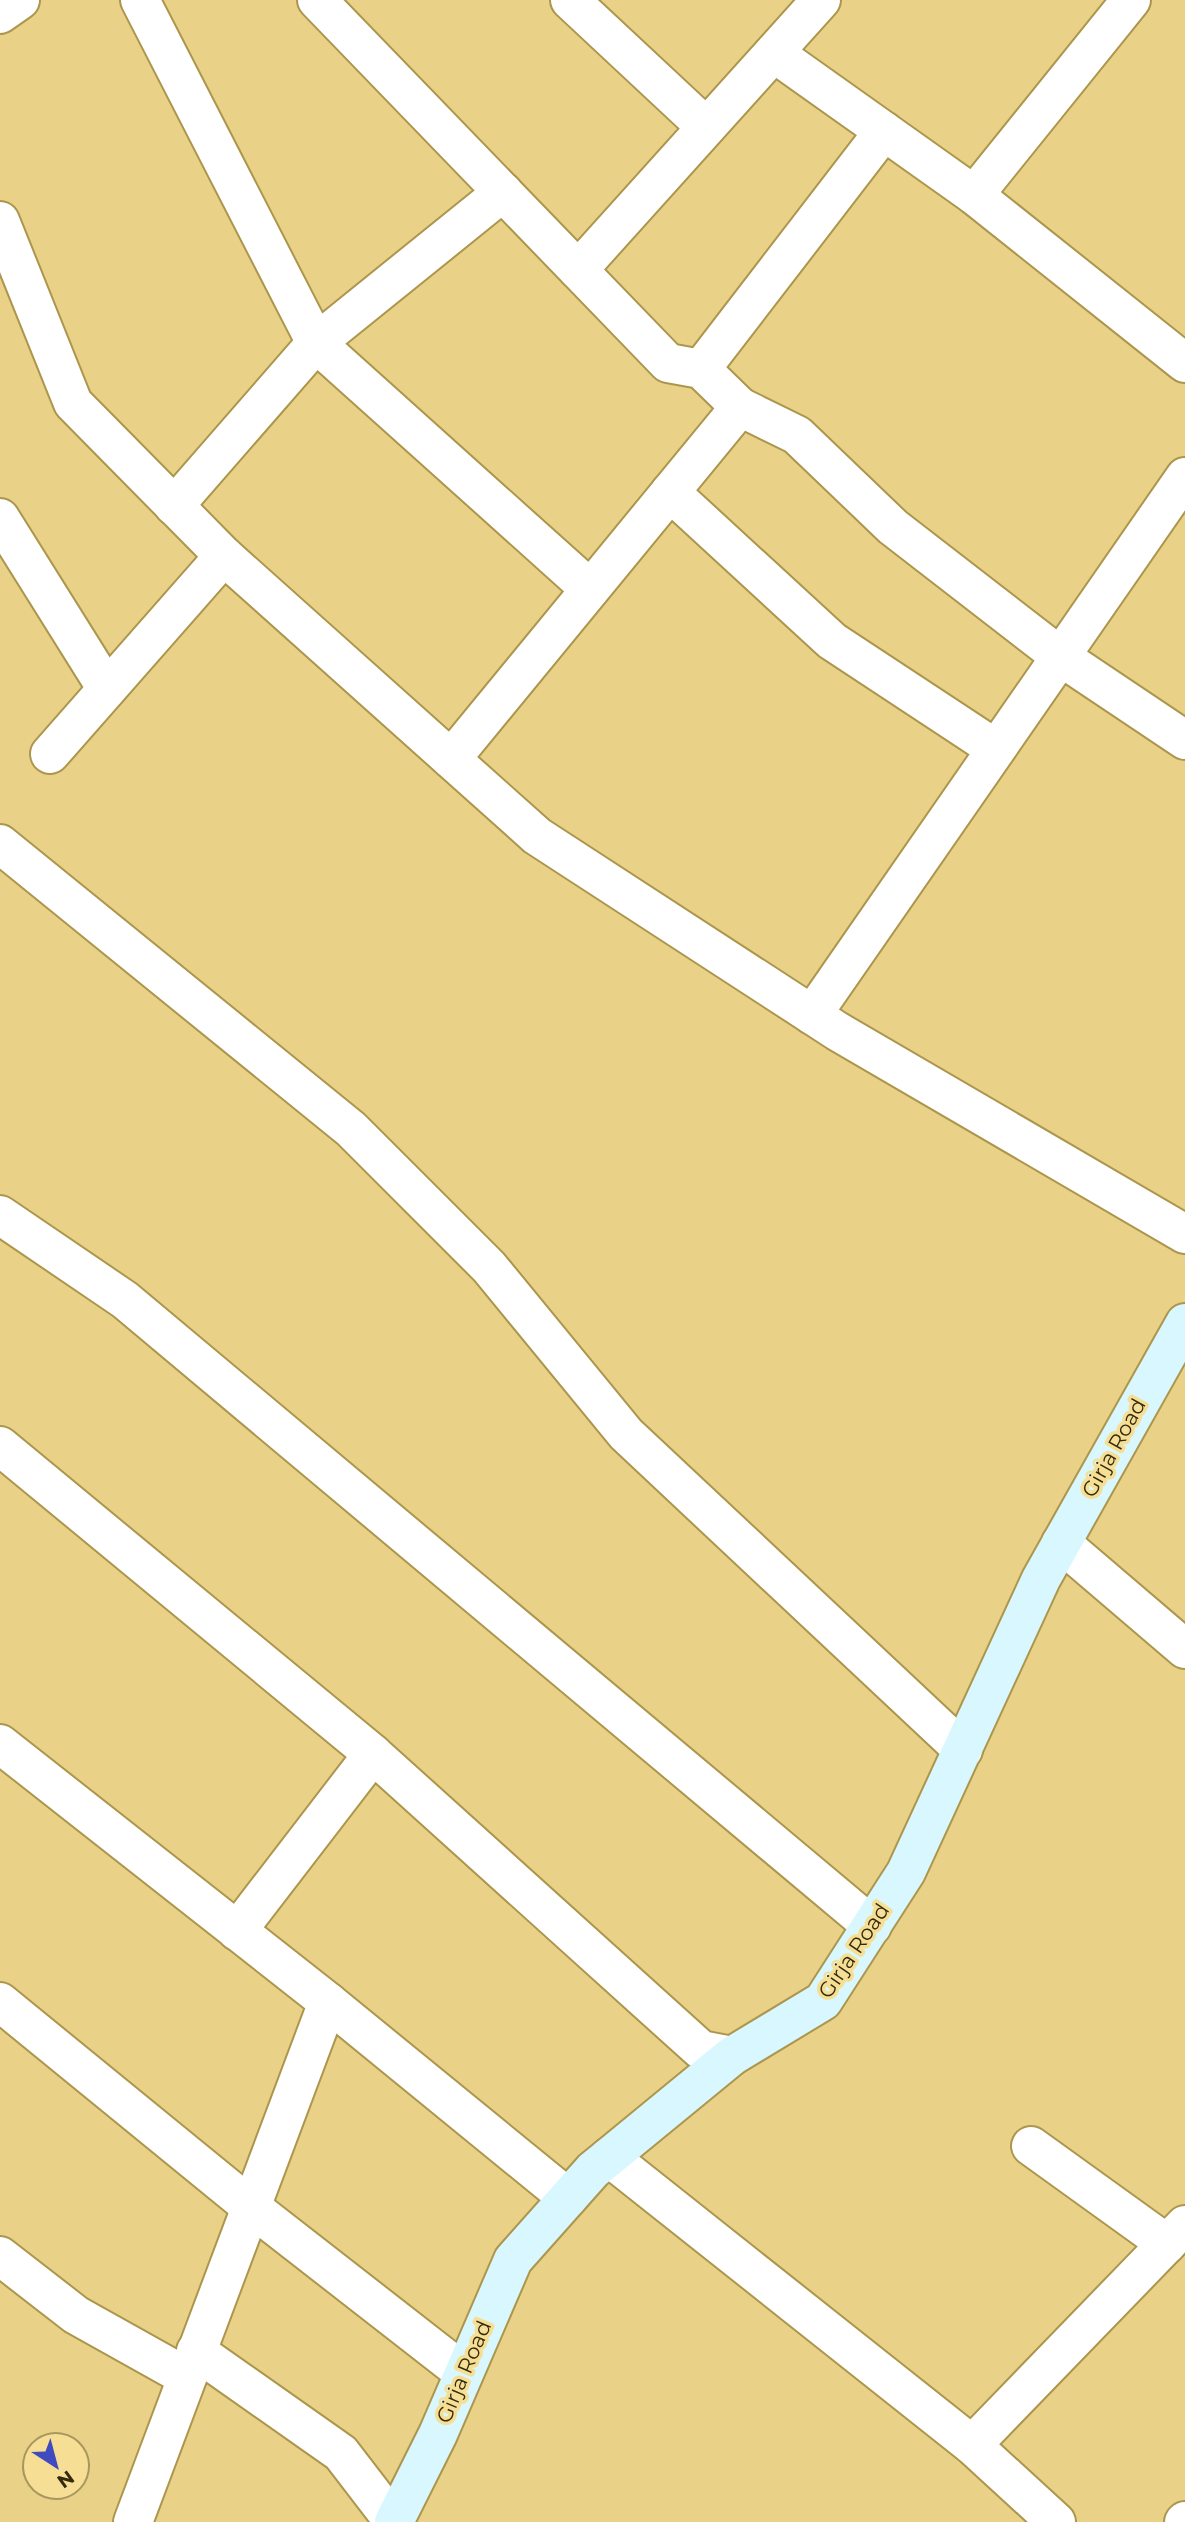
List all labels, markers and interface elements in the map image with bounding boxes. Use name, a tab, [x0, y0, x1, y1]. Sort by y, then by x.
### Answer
street label: Girja Road	[1076, 1394, 1151, 1501]
street label: Girja Road	[813, 1899, 894, 2003]
street label: Girja Road	[431, 2317, 496, 2427]
north arrow	[21, 2431, 91, 2501]
text: N	[53, 2466, 79, 2493]

